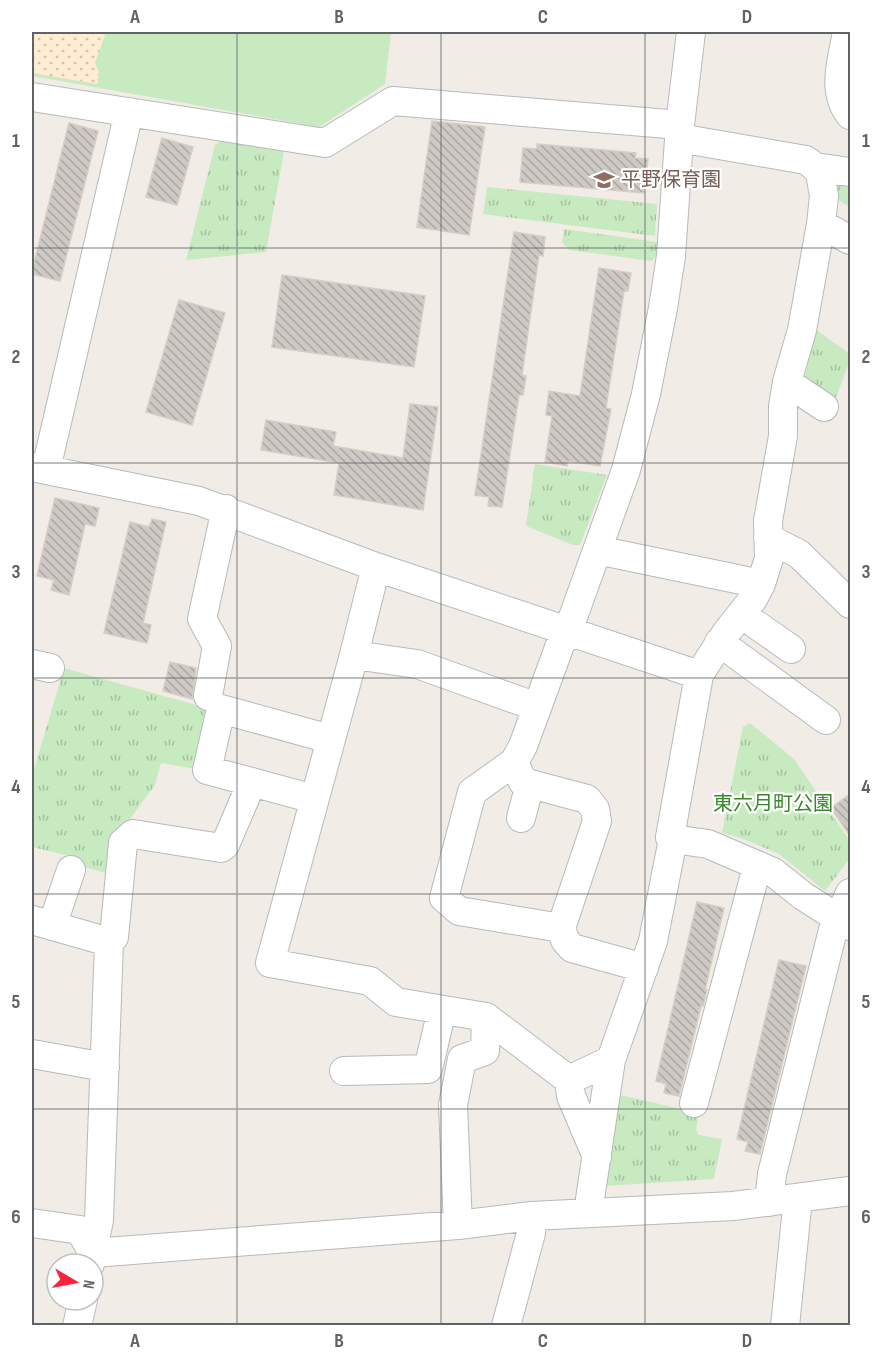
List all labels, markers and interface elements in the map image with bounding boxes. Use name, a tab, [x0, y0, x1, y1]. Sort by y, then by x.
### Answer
text: A	[129, 5, 140, 29]
text: B	[334, 5, 344, 29]
text: C	[538, 5, 548, 29]
text: D	[742, 5, 752, 29]
text: 1	[12, 129, 20, 153]
text: 1	[862, 129, 870, 153]
school or university icon: 平野保育園	[592, 168, 616, 192]
place label: 平野保育園	[621, 168, 721, 192]
text: 2	[12, 345, 20, 369]
text: 2	[862, 345, 870, 369]
text: 3	[12, 560, 21, 584]
text: 3	[862, 560, 871, 584]
text: 4	[11, 775, 21, 799]
text: 4	[861, 775, 871, 799]
park label: 東六月町公園	[713, 792, 833, 816]
text: 5	[12, 990, 21, 1014]
text: 5	[862, 990, 871, 1014]
text: 6	[11, 1205, 21, 1229]
text: 6	[861, 1205, 871, 1229]
north arrow	[45, 1252, 105, 1312]
text: N	[78, 1278, 98, 1290]
text: A	[129, 1329, 140, 1353]
text: B	[334, 1329, 344, 1353]
text: C	[538, 1329, 548, 1353]
text: D	[742, 1329, 752, 1353]

